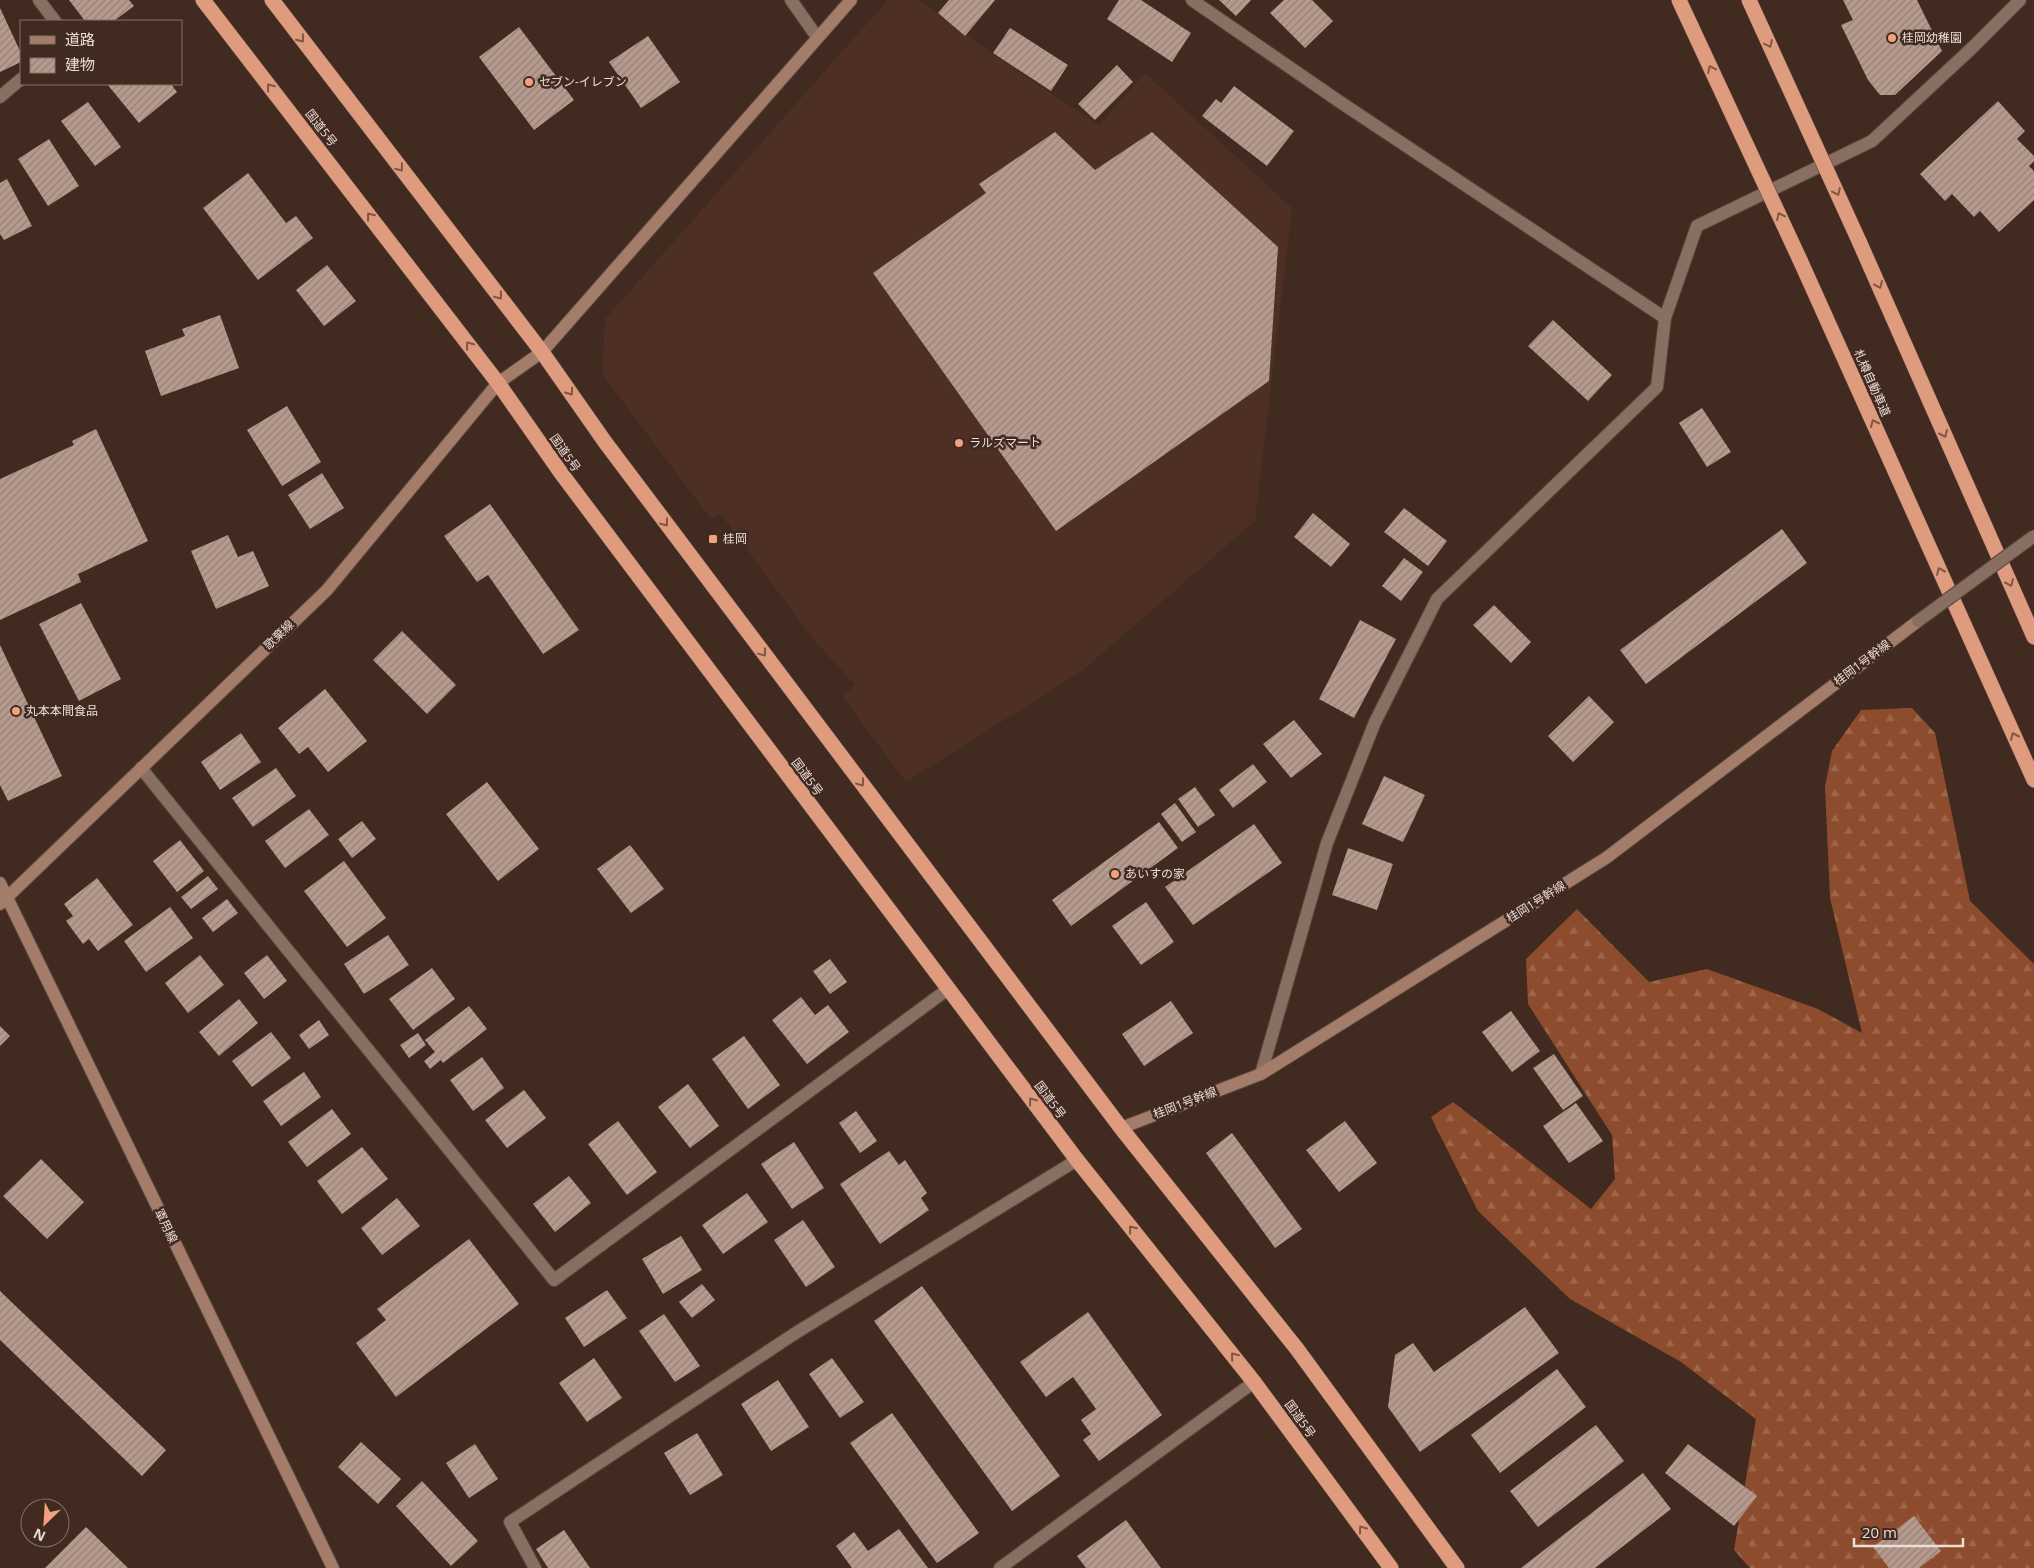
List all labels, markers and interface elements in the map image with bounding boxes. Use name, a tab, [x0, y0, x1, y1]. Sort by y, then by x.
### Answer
legend	[20, 20, 182, 85]
text: 道路	[65, 29, 95, 49]
place label: 桂岡幼稚園	[1902, 29, 1962, 46]
marker: 桂岡幼稚園	[1886, 32, 1898, 44]
one-way arrow	[296, 33, 304, 42]
one-way arrow	[1763, 39, 1773, 48]
text: 建物	[65, 54, 95, 74]
one-way arrow	[1707, 65, 1717, 74]
place label: セブン-イレブン	[539, 73, 627, 90]
marker: セブン-イレブン	[523, 76, 535, 88]
one-way arrow	[268, 84, 276, 93]
street label: 国道5号	[301, 106, 341, 150]
one-way arrow	[394, 162, 403, 172]
one-way arrow	[1830, 187, 1841, 196]
one-way arrow	[1775, 212, 1786, 221]
one-way arrow	[367, 213, 375, 222]
one-way arrow	[1872, 280, 1883, 289]
one-way arrow	[493, 291, 502, 300]
one-way arrow	[466, 342, 474, 351]
street label: 札樽自動車道	[1850, 346, 1895, 419]
one-way arrow	[564, 386, 573, 396]
one-way arrow	[1869, 419, 1880, 428]
one-way arrow	[1938, 429, 1949, 438]
street label: 国道5号	[546, 430, 585, 475]
place label: ラルズマート	[969, 434, 1041, 451]
marker: ラルズマート	[953, 437, 965, 449]
one-way arrow	[660, 517, 668, 526]
place label: 桂岡	[723, 530, 747, 547]
marker: 桂岡	[707, 533, 719, 545]
one-way arrow	[1936, 567, 1947, 576]
one-way arrow	[2004, 578, 2015, 587]
street label: 歌棄線	[260, 616, 298, 653]
street label: 桂岡1号幹線	[1830, 636, 1894, 690]
one-way arrow	[757, 647, 766, 657]
place label: 丸本本間食品	[26, 702, 98, 719]
marker: 丸本本間食品	[10, 705, 22, 717]
one-way arrow	[2010, 732, 2020, 741]
street label: 国道5号	[788, 754, 827, 799]
one-way arrow	[855, 777, 863, 786]
place label: あいすの家	[1125, 865, 1185, 882]
marker: あいすの家	[1109, 868, 1121, 880]
street label: 桂岡1号幹線	[1503, 877, 1569, 927]
street label: 国道5号	[1031, 1077, 1070, 1122]
street label: 桂岡1号幹線	[1151, 1083, 1219, 1122]
one-way arrow	[1030, 1098, 1038, 1107]
street label: 軍用線	[151, 1206, 182, 1246]
one-way arrow	[1130, 1226, 1138, 1235]
one-way arrow	[1231, 1353, 1239, 1362]
street label: 国道5号	[1281, 1396, 1320, 1441]
north arrow	[20, 1498, 70, 1548]
scale bar	[1854, 1516, 1963, 1548]
text: 20 m	[1862, 1522, 1897, 1542]
text: N	[30, 1524, 48, 1546]
one-way arrow	[1359, 1525, 1368, 1535]

